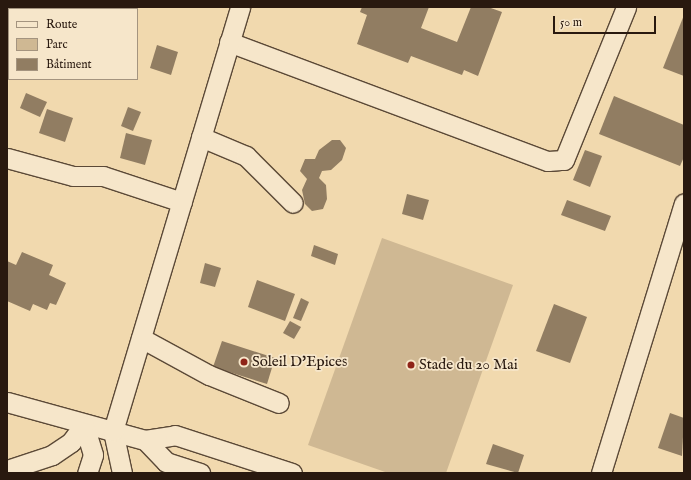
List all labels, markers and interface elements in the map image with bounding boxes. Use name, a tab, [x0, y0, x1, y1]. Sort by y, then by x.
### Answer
legend	[8, 8, 138, 80]
scale bar	[555, 8, 658, 34]
text: 50 m	[560, 15, 582, 30]
text: Route	[46, 17, 77, 32]
text: Parc	[46, 37, 68, 52]
text: Bâtiment	[46, 57, 92, 72]
place label: Soleil D'Epices	[252, 353, 347, 371]
place label: Stade du 20 Mai	[419, 356, 518, 374]
marker: Soleil D'Epices	[239, 357, 249, 367]
marker: Stade du 20 Mai	[406, 360, 416, 370]

